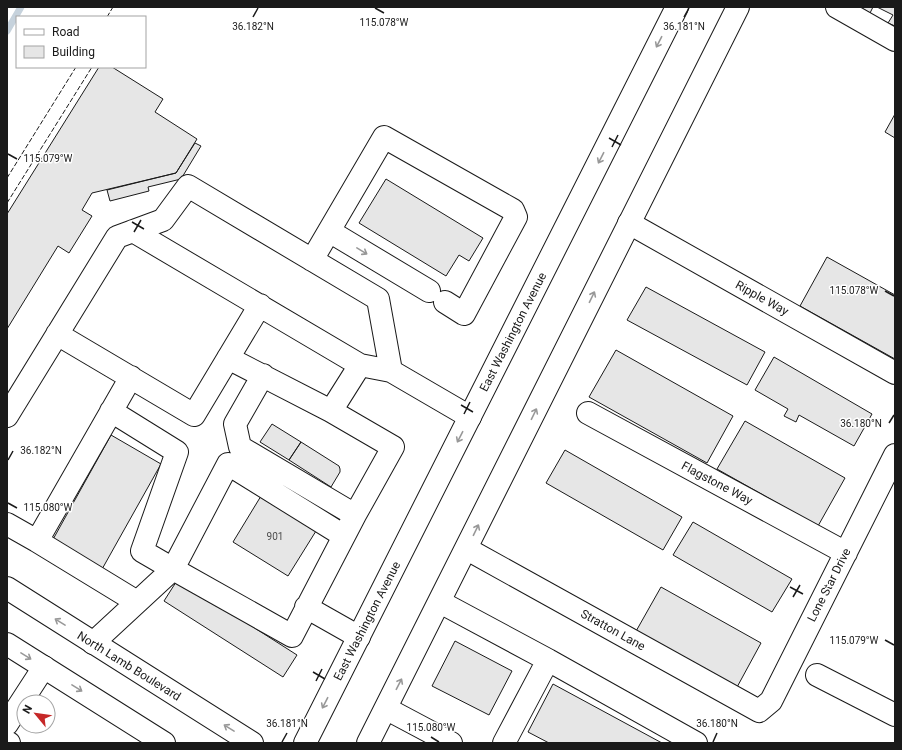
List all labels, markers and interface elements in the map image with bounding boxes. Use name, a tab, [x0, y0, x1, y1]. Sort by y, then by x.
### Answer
legend	[16, 16, 146, 68]
text: 115.078°W	[360, 17, 409, 28]
text: 36.182°N	[232, 21, 274, 32]
text: 36.181°N	[663, 21, 705, 32]
text: Road	[52, 25, 80, 39]
one-way arrow	[655, 36, 662, 48]
text: Building	[52, 45, 95, 59]
one-way arrow	[596, 152, 604, 164]
text: 115.079°W	[24, 153, 73, 164]
one-way arrow	[357, 246, 368, 255]
street label: East Washington Avenue	[477, 270, 549, 394]
street label: Ripple Way	[733, 278, 791, 318]
text: 115.078°W	[830, 285, 879, 296]
one-way arrow	[589, 291, 596, 303]
one-way arrow	[531, 408, 538, 420]
text: 36.180°N	[840, 418, 882, 429]
one-way arrow	[456, 430, 463, 442]
text: 36.182°N	[20, 445, 62, 456]
street label: Flagstone Way	[679, 458, 755, 508]
text: 115.080°W	[24, 502, 73, 513]
one-way arrow	[473, 524, 481, 536]
house number: 901	[267, 531, 283, 542]
street label: Lone Star Drive	[804, 546, 854, 624]
street label: East Washington Avenue	[331, 559, 403, 683]
street label: Stratton Lane	[578, 607, 648, 653]
one-way arrow	[54, 617, 66, 625]
street label: North Lamb Boulevard	[75, 628, 183, 704]
text: 115.079°W	[830, 635, 879, 646]
one-way arrow	[20, 651, 31, 660]
one-way arrow	[396, 678, 403, 690]
one-way arrow	[71, 684, 82, 692]
north arrow	[16, 694, 56, 734]
one-way arrow	[321, 697, 328, 709]
text: N	[20, 703, 35, 716]
text: 36.181°N	[266, 718, 308, 729]
text: 36.180°N	[696, 718, 738, 729]
text: 115.080°W	[407, 722, 456, 733]
one-way arrow	[223, 724, 235, 732]

